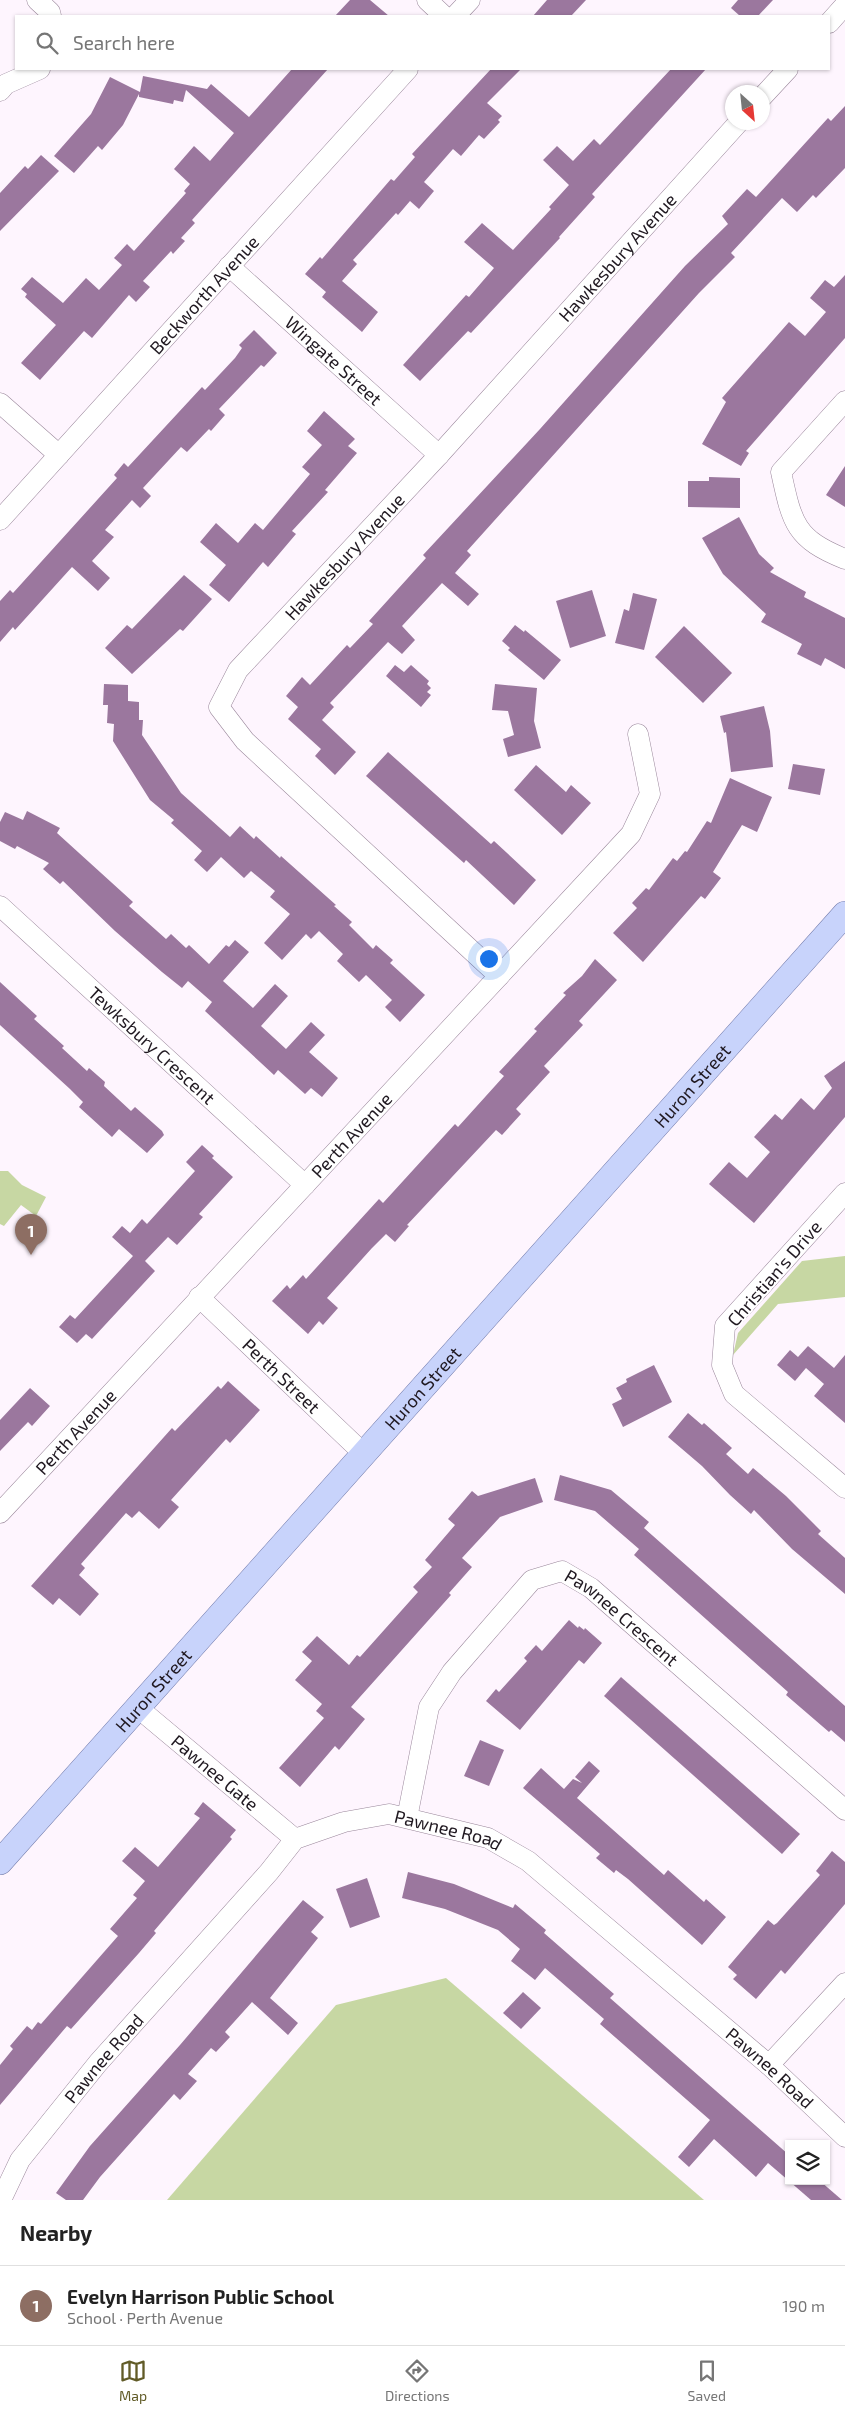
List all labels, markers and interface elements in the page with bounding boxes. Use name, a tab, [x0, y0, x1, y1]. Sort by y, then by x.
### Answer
search box	[15, 15, 830, 70]
icon: search	[33, 29, 61, 57]
text: Search here	[73, 31, 175, 54]
north arrow	[725, 85, 770, 130]
street label: Hawkesbury Avenue	[554, 188, 681, 326]
street label: Beckworth Avenue	[145, 231, 263, 358]
street label: Wingate Street	[281, 311, 387, 410]
street label: Hawkesbury Avenue	[280, 488, 409, 624]
your location	[476, 946, 502, 972]
street label: Tewksbury Crescent	[84, 982, 220, 1109]
street label: Huron Street	[649, 1039, 735, 1132]
street label: Perth Avenue	[306, 1088, 396, 1182]
pin: 1	[15, 1214, 47, 1255]
street label: Christian's Drive	[722, 1216, 826, 1330]
street label: Perth Street	[238, 1334, 325, 1418]
street label: Huron Street	[380, 1342, 465, 1434]
street label: Perth Avenue	[31, 1384, 121, 1479]
street label: Pawnee Crescent	[561, 1564, 683, 1670]
street label: Huron Street	[110, 1644, 196, 1736]
street label: Pawnee Gate	[167, 1730, 263, 1815]
street label: Pawnee Road	[392, 1805, 506, 1855]
street label: Pawnee Road	[59, 2009, 148, 2107]
street label: Pawnee Road	[722, 2023, 819, 2113]
map controls	[785, 2140, 830, 2185]
button: layers	[785, 2140, 830, 2185]
text: Nearby	[20, 2220, 92, 2245]
text: Evelyn Harrison Public School	[67, 2285, 334, 2308]
text: 1	[33, 2296, 39, 2315]
text: 190 m	[782, 2296, 825, 2315]
text: School · Perth Avenue	[67, 2308, 223, 2327]
tab: Map	[119, 2357, 147, 2404]
tab: Directions	[385, 2357, 450, 2404]
tab: Saved	[688, 2357, 726, 2404]

